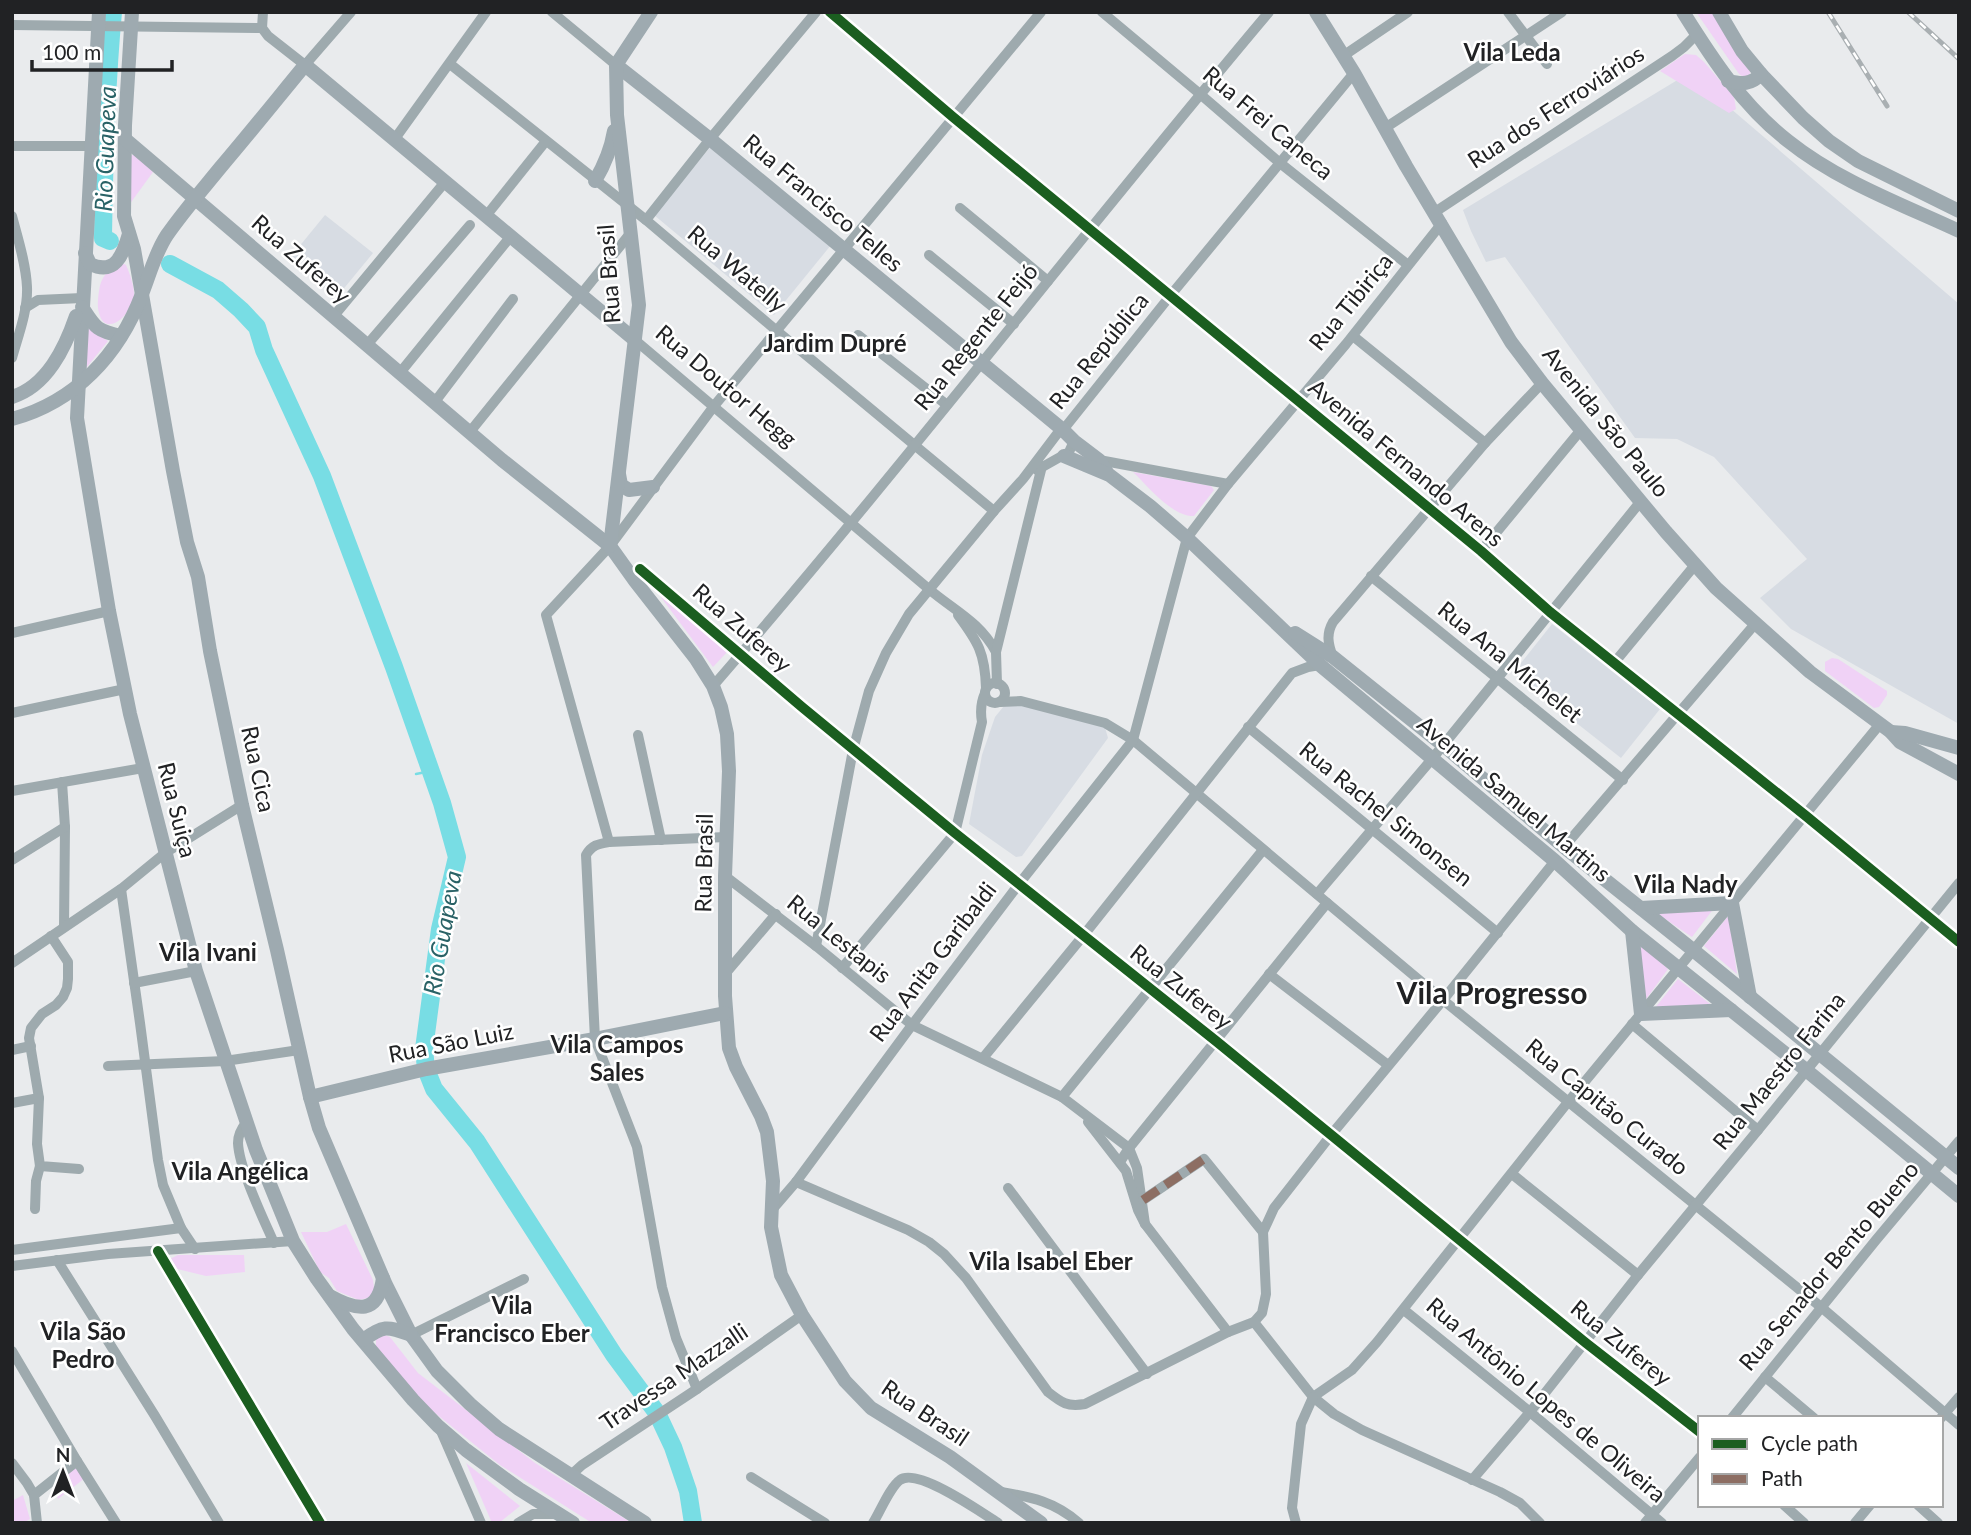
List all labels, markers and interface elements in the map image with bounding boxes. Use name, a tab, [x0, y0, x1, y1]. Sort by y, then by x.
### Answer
scale bar	[32, 28, 172, 72]
district label: Vila Leda	[1462, 37, 1561, 66]
text: 100 m	[42, 39, 101, 64]
street label: Rua dos Ferroviários	[1462, 39, 1649, 174]
street label: Rua Frei Caneca	[1198, 60, 1340, 185]
water label: Rio Guapeva	[88, 86, 121, 212]
street label: Rua Francisco Telles	[738, 127, 909, 277]
street label: Rua Zuferey	[247, 208, 357, 309]
street label: Rua Watelly	[682, 219, 793, 318]
street label: Rua Brasil	[591, 224, 625, 325]
street label: Rua Tibiriça	[1302, 247, 1398, 356]
street label: Rua Regente Feijó	[907, 257, 1043, 415]
street label: Rua República	[1043, 286, 1154, 414]
street label: Rua Doutor Hegg	[650, 318, 803, 452]
district label: Jardim Dupré	[763, 328, 907, 357]
street label: Avenida São Paulo	[1537, 340, 1676, 502]
street label: Avenida Fernando Arens	[1303, 372, 1510, 552]
street label: Rua Zuferey	[688, 577, 798, 678]
street label: Rua Ana Michelet	[1433, 595, 1589, 728]
street label: Avenida Samuel Martins	[1412, 709, 1617, 887]
street label: Rua Cica	[236, 723, 282, 814]
street label: Rua Rachel Simonsen	[1294, 735, 1479, 892]
street label: Rua Suiça	[153, 759, 203, 860]
street label: Rua Brasil	[688, 813, 718, 913]
water label: Rio Guapeva	[416, 868, 467, 997]
district label: Vila Nady	[1633, 869, 1738, 898]
street label: Rua Anita Garibaldi	[863, 876, 1001, 1047]
street label: Rua Lestapis	[782, 888, 897, 989]
district label: Vila Ivani	[158, 937, 257, 966]
street label: Rua Zuferey	[1125, 938, 1238, 1035]
district label: Vila Progresso	[1396, 974, 1587, 1010]
street label: Rua Maestro Farina	[1706, 986, 1850, 1155]
street label: Rua São Luiz	[386, 1016, 516, 1068]
district label: Vila Campos Sales	[550, 1029, 683, 1086]
street label: Rua Capitão Curado	[1521, 1032, 1695, 1180]
street label: Rua Senador Bento Bueno	[1732, 1155, 1924, 1376]
district label: Vila Angélica	[170, 1156, 309, 1185]
district label: Vila Isabel Eber	[968, 1246, 1133, 1275]
district label: Vila Francisco Eber	[434, 1290, 590, 1347]
street label: Rua Antônio Lopes de Oliveira	[1421, 1291, 1672, 1508]
street label: Rua Zuferey	[1566, 1293, 1678, 1391]
district label: Vila São Pedro	[39, 1316, 126, 1373]
street label: Travessa Mazzalli	[594, 1316, 753, 1436]
street label: Rua Brasil	[877, 1373, 975, 1452]
legend	[1698, 1416, 1943, 1507]
text: Cycle path	[1761, 1430, 1858, 1455]
north arrow	[28, 1437, 98, 1507]
text: N	[56, 1443, 70, 1466]
text: Path	[1761, 1465, 1803, 1490]

